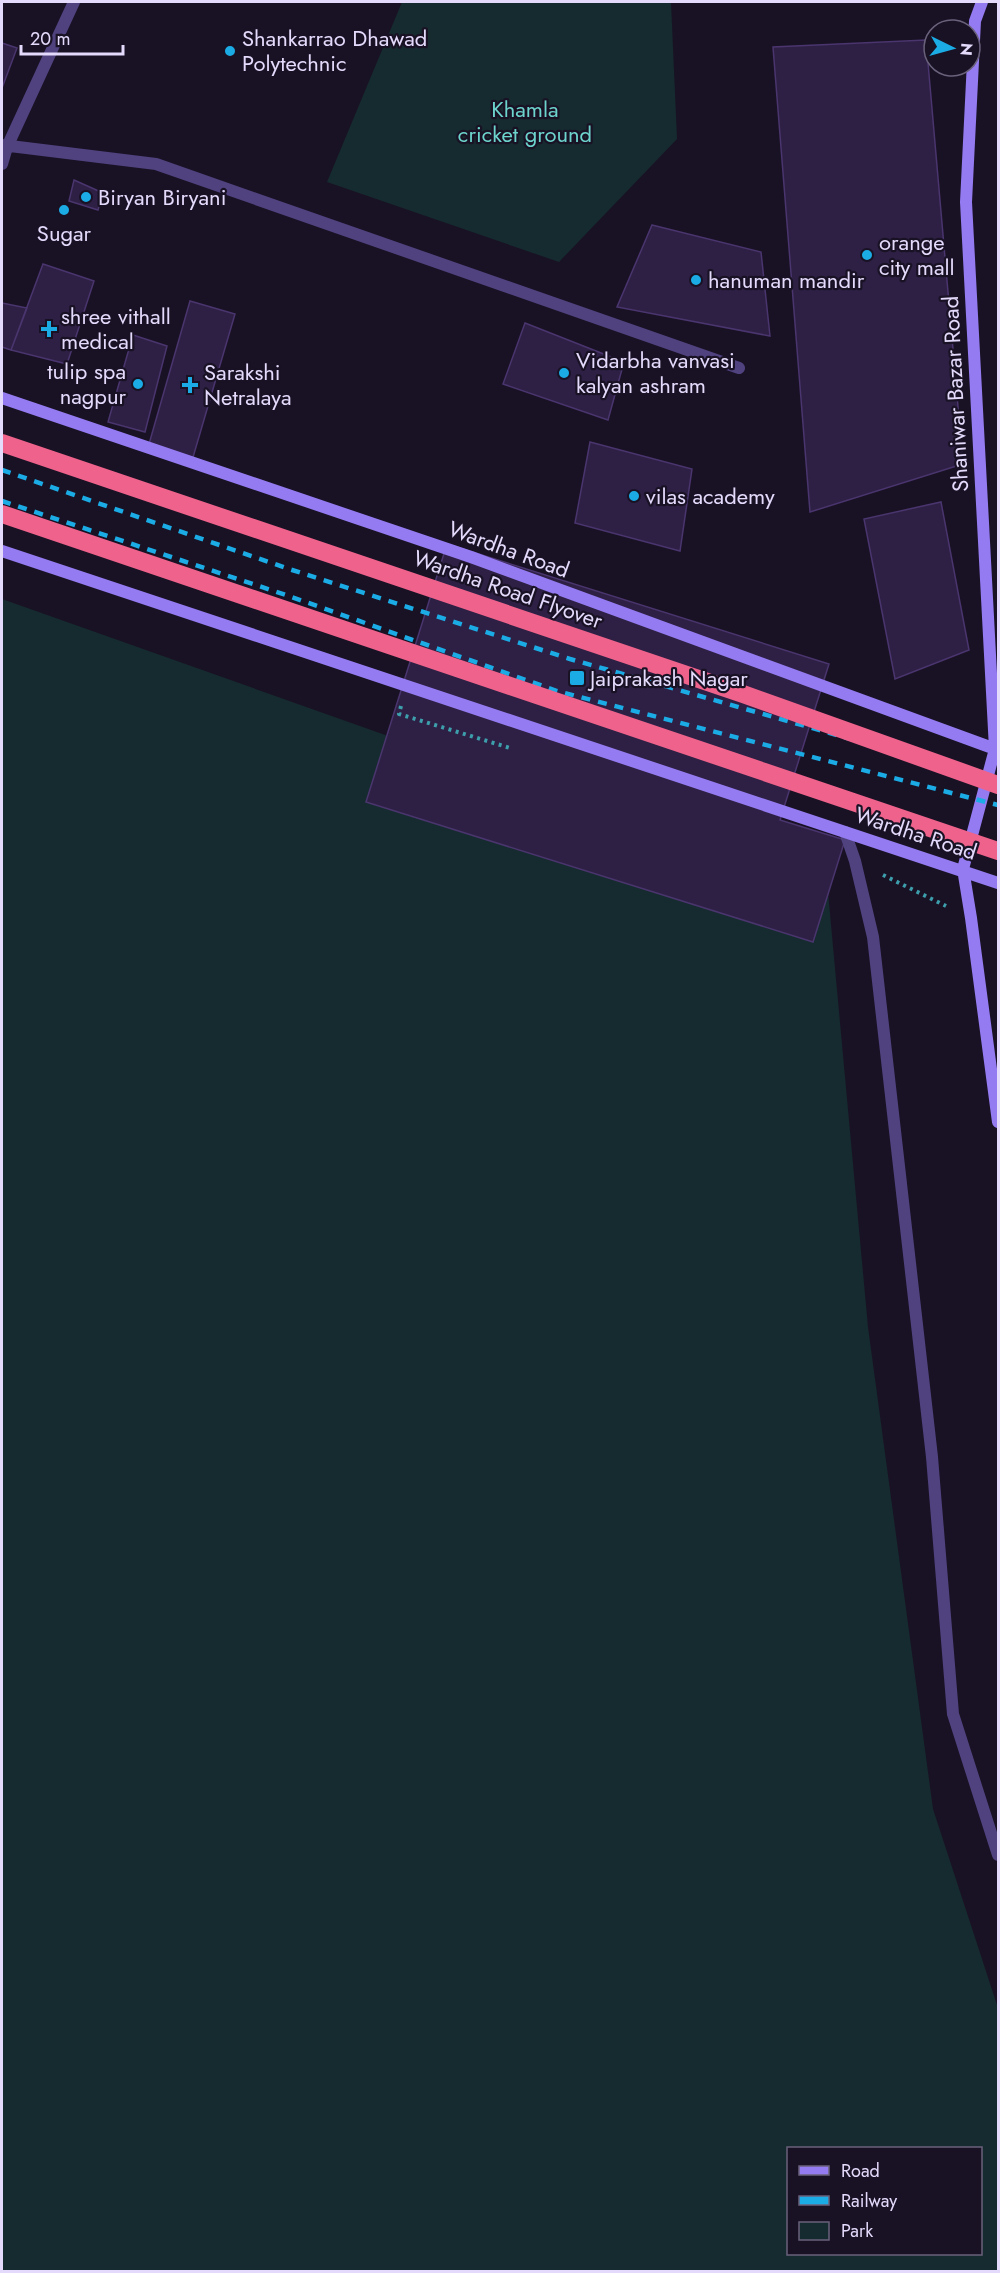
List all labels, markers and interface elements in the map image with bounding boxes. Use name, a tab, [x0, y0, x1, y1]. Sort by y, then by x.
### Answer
scale bar	[21, 18, 123, 56]
north arrow	[922, 18, 982, 78]
place label: Shankarrao Dhawad Polytechnic	[242, 22, 427, 79]
text: 20 m	[30, 26, 70, 52]
text: N	[954, 42, 978, 57]
marker: Shankarrao Dhawad Polytechnic	[223, 44, 237, 58]
park label: Khamla cricket ground	[458, 93, 592, 150]
place label: Biryan Biryani	[98, 181, 226, 213]
marker: Biryan Biryani	[79, 190, 93, 204]
marker: Sugar	[57, 203, 71, 217]
place label: Sugar	[37, 217, 92, 249]
place label: orange city mall	[879, 226, 955, 283]
marker: orange city mall	[860, 248, 874, 262]
place label: hanuman mandir	[708, 264, 865, 296]
marker: hanuman mandir	[689, 273, 703, 287]
street label: Shaniwar Bazar Road	[934, 295, 976, 493]
place label: shree vithall medical	[61, 300, 171, 357]
marker: shree vithall medical	[42, 322, 56, 336]
place label: Vidarbha vanvasi kalyan ashram	[576, 344, 735, 401]
place label: tulip spa nagpur	[47, 355, 126, 412]
place label: Sarakshi Netralaya	[204, 356, 292, 413]
marker: Vidarbha vanvasi kalyan ashram	[557, 366, 571, 380]
marker: Sarakshi Netralaya	[181, 376, 199, 394]
marker: tulip spa nagpur	[131, 377, 145, 391]
place label: vilas academy	[646, 480, 775, 512]
marker: vilas academy	[627, 489, 641, 503]
street label: Wardha Road	[444, 512, 574, 586]
street label: Wardha Road Flyover	[409, 542, 607, 637]
place label: Jaiprakash Nagar	[587, 662, 748, 694]
marker: Jaiprakash Nagar	[568, 669, 586, 687]
street label: Wardha Road	[851, 798, 981, 868]
legend	[787, 2147, 982, 2255]
text: Road	[841, 2158, 880, 2184]
text: Railway	[841, 2188, 897, 2214]
text: Park	[841, 2218, 873, 2244]

